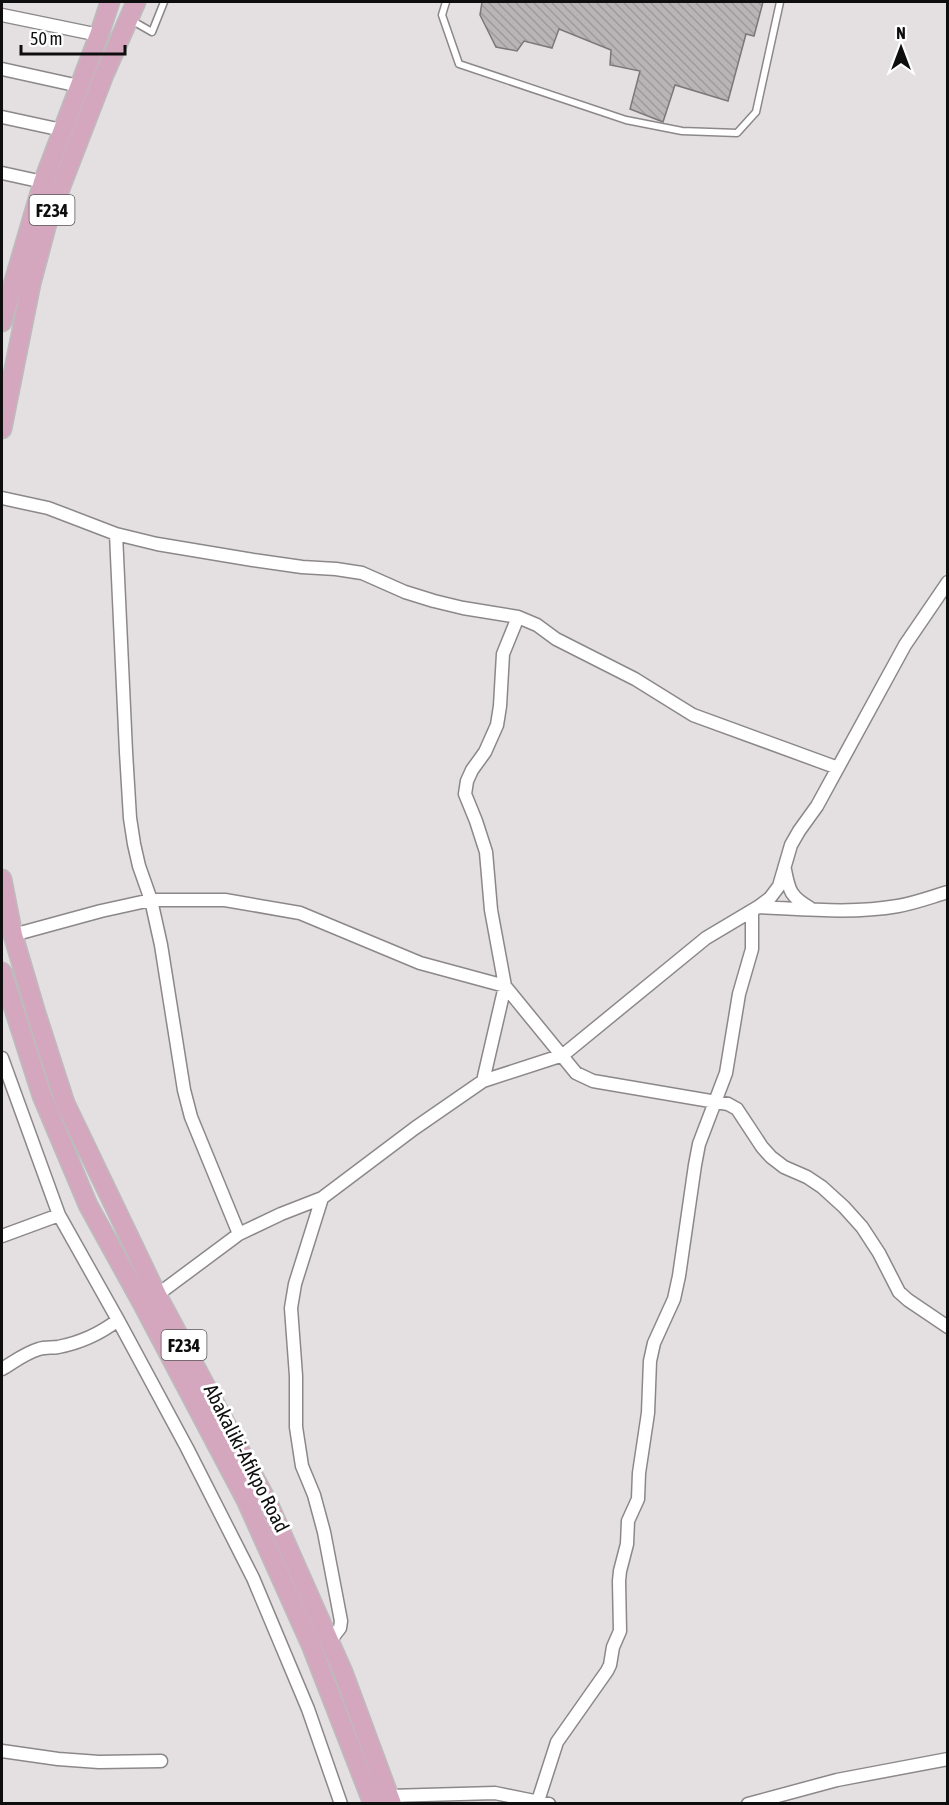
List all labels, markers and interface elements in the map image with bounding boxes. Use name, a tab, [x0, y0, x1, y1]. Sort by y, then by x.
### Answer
scale bar	[21, 18, 124, 56]
north arrow	[871, 18, 931, 78]
text: N	[896, 24, 906, 42]
text: 50 m	[30, 28, 62, 49]
road number: F234	[29, 195, 74, 225]
road number: F234	[162, 1330, 207, 1360]
street label: Abakaliki-Afikpo Road	[200, 1380, 294, 1536]

